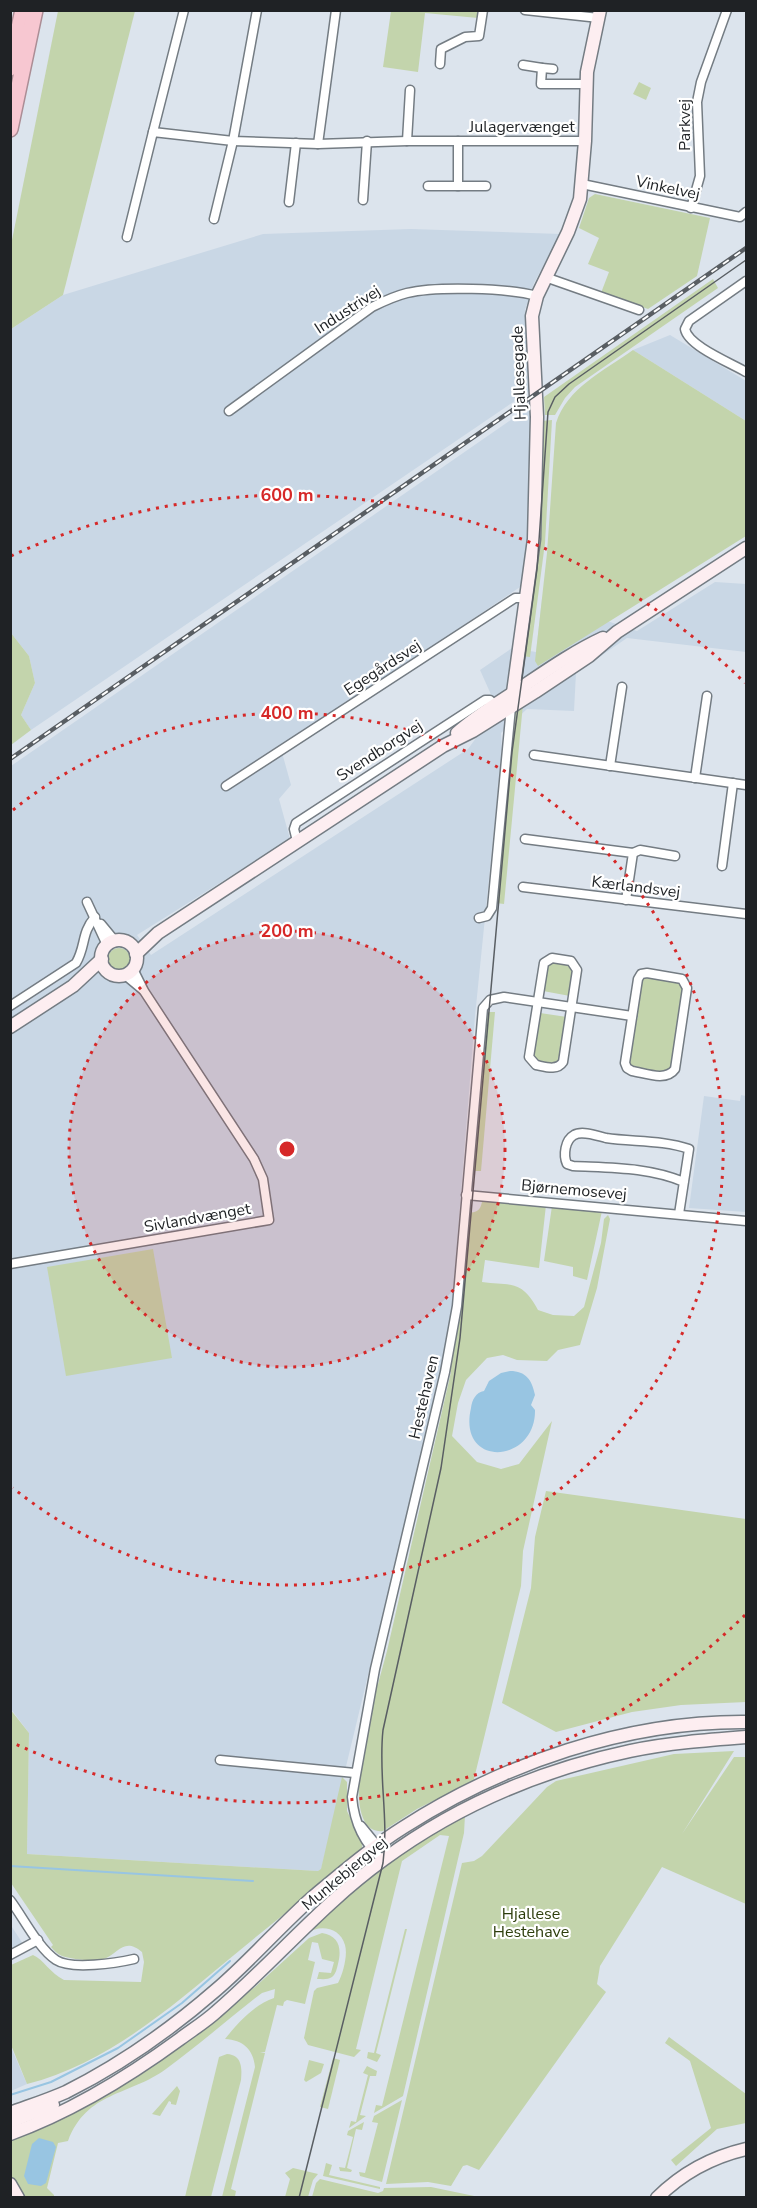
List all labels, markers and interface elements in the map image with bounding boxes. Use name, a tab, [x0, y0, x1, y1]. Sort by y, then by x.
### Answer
street label: Parkvej	[674, 99, 696, 151]
street label: Julagervænget	[468, 116, 575, 138]
street label: Vinkelvej	[633, 170, 702, 206]
street label: Industrivej	[310, 280, 385, 339]
street label: Hjallesegade	[506, 325, 532, 420]
text: 600 m	[260, 483, 314, 507]
street label: Egegårdsvej	[340, 635, 425, 701]
text: 400 m	[260, 701, 314, 725]
street label: Svendborgvej	[332, 715, 427, 787]
street label: Kærlandsvej	[590, 871, 681, 903]
text: 200 m	[260, 919, 314, 943]
centre of rings	[277, 1139, 297, 1159]
street label: Bjørnemosevej	[520, 1174, 628, 1206]
street label: Sivlandvænget	[142, 1198, 253, 1238]
street label: Hestehaven	[404, 1353, 444, 1441]
street label: Munkebjergvej	[297, 1832, 392, 1916]
park label: Hjallese Hestehave	[493, 1903, 569, 1943]

